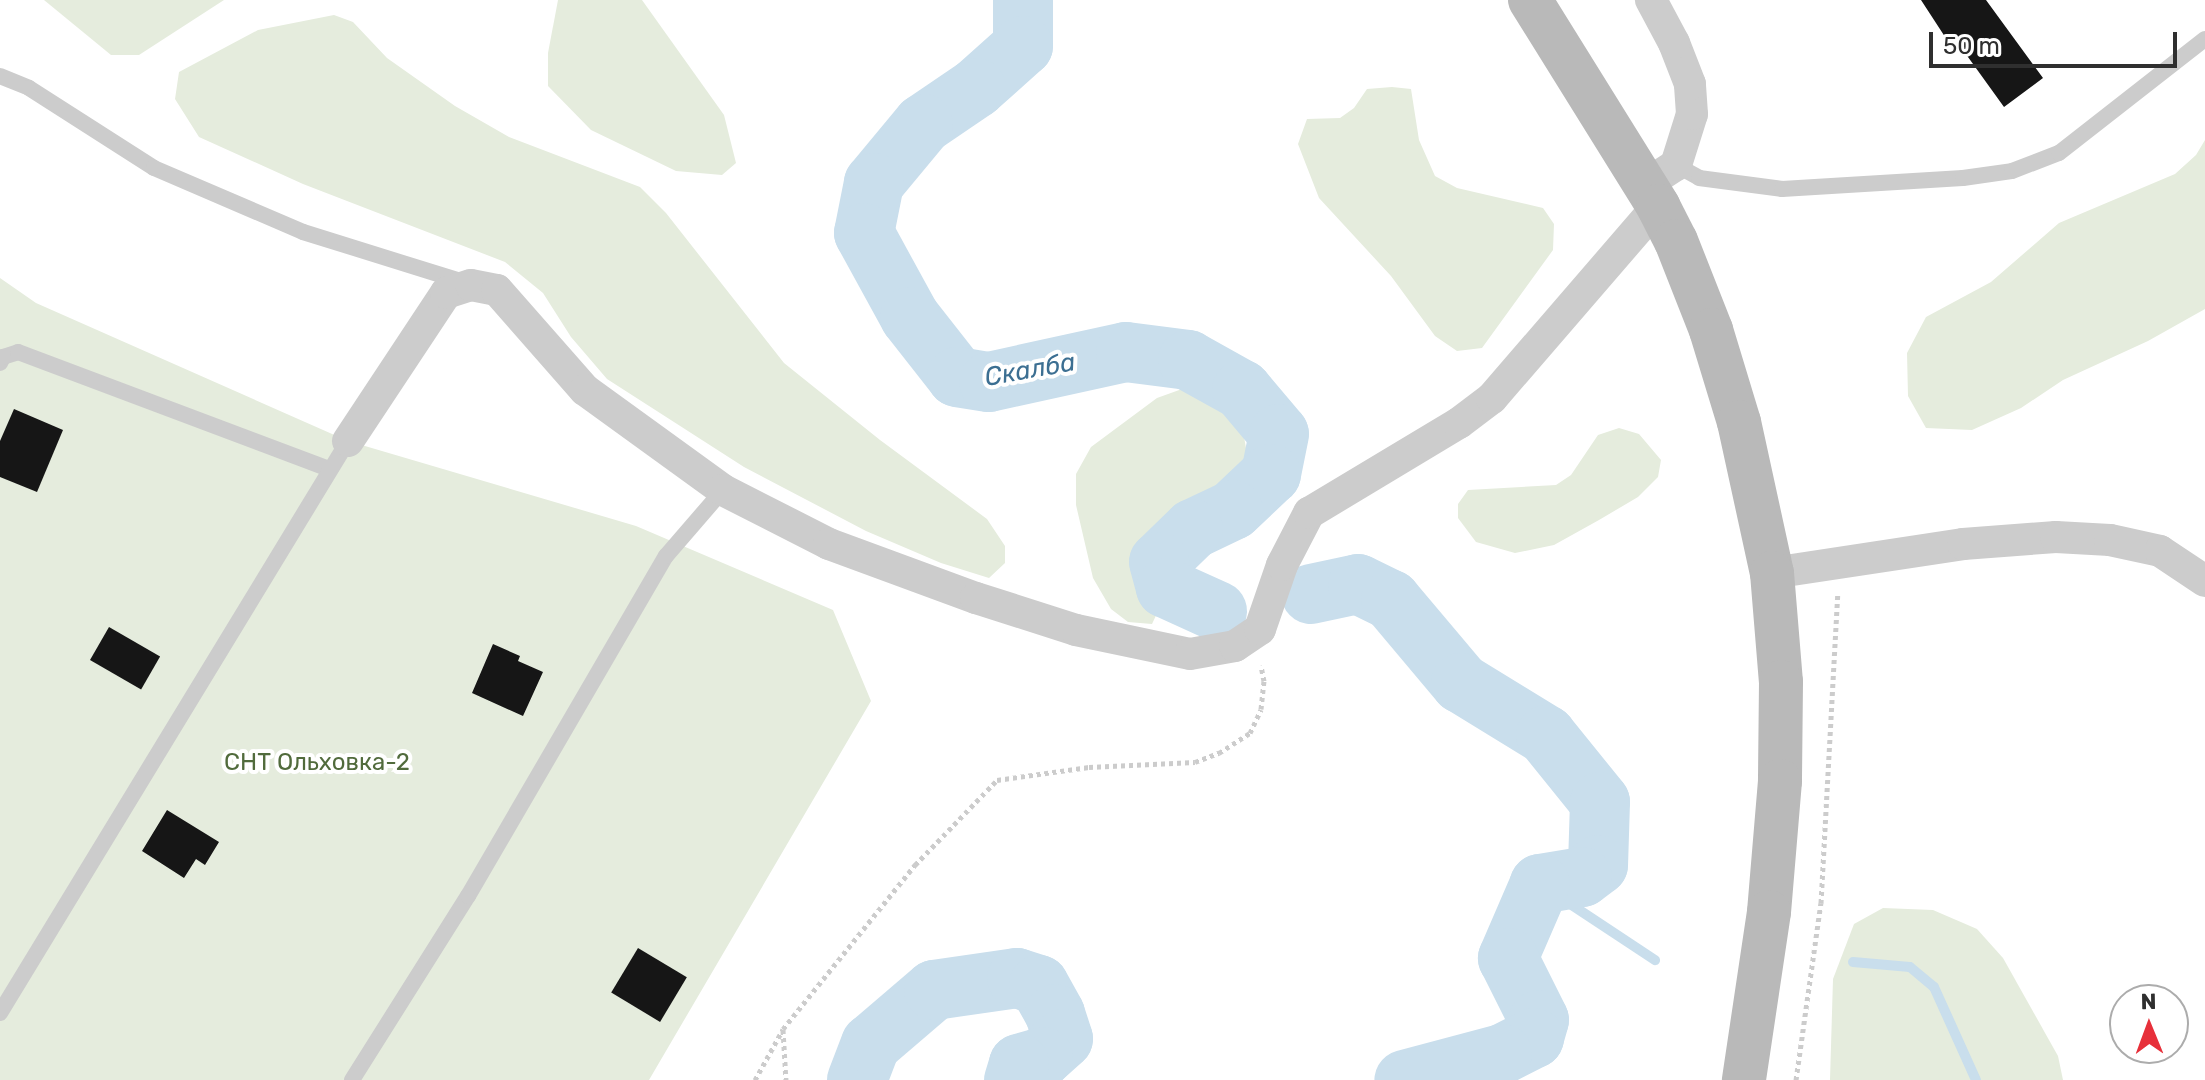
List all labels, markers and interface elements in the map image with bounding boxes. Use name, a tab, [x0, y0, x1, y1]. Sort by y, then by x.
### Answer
scale bar	[1933, 16, 2181, 66]
text: 50 m	[1943, 32, 2000, 60]
water label: Скалба	[982, 347, 1078, 393]
park label: СНТ Ольховка-2	[224, 749, 410, 777]
north arrow	[2109, 984, 2189, 1064]
text: N	[2140, 988, 2157, 1015]

